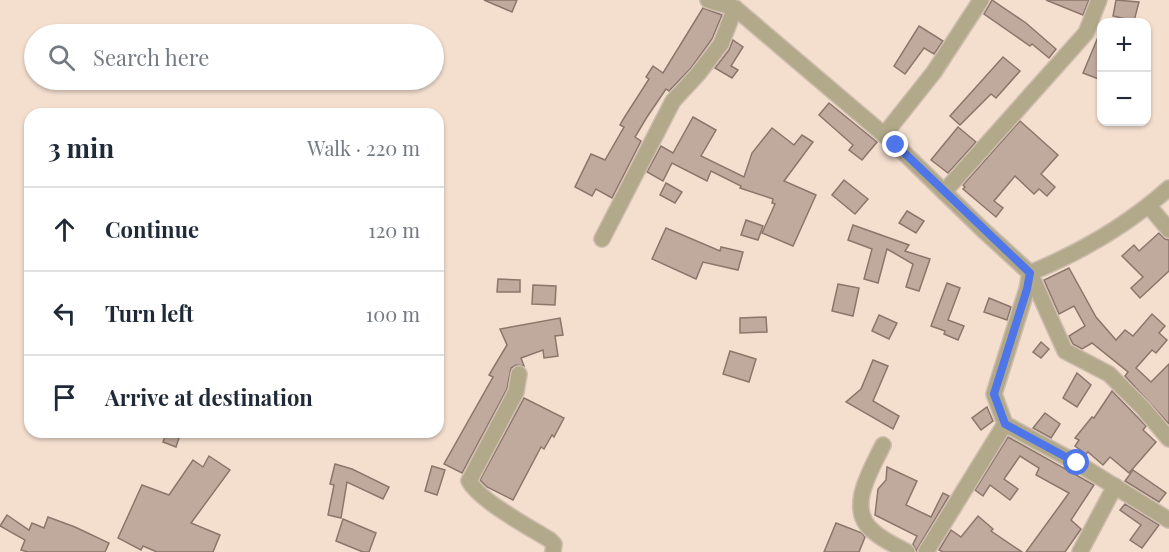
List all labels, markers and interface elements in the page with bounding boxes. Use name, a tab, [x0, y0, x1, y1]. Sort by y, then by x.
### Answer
map controls	[1097, 18, 1151, 126]
button: +	[1097, 18, 1151, 72]
search box	[24, 24, 444, 90]
icon: search	[45, 41, 78, 74]
text: Search here	[93, 42, 209, 72]
button: −	[1097, 72, 1151, 126]
text: 3 min	[48, 130, 114, 165]
route end	[882, 131, 908, 157]
text: Walk · 220 m	[307, 134, 420, 161]
icon: ahead	[48, 213, 81, 246]
text: Continue	[105, 214, 199, 244]
text: 120 m	[368, 216, 420, 243]
icon: left	[48, 297, 81, 330]
text: Turn left	[105, 298, 194, 328]
text: 100 m	[366, 300, 420, 327]
icon: arrive	[48, 381, 81, 414]
text: Arrive at destination	[105, 382, 313, 412]
route start	[1063, 449, 1089, 475]

